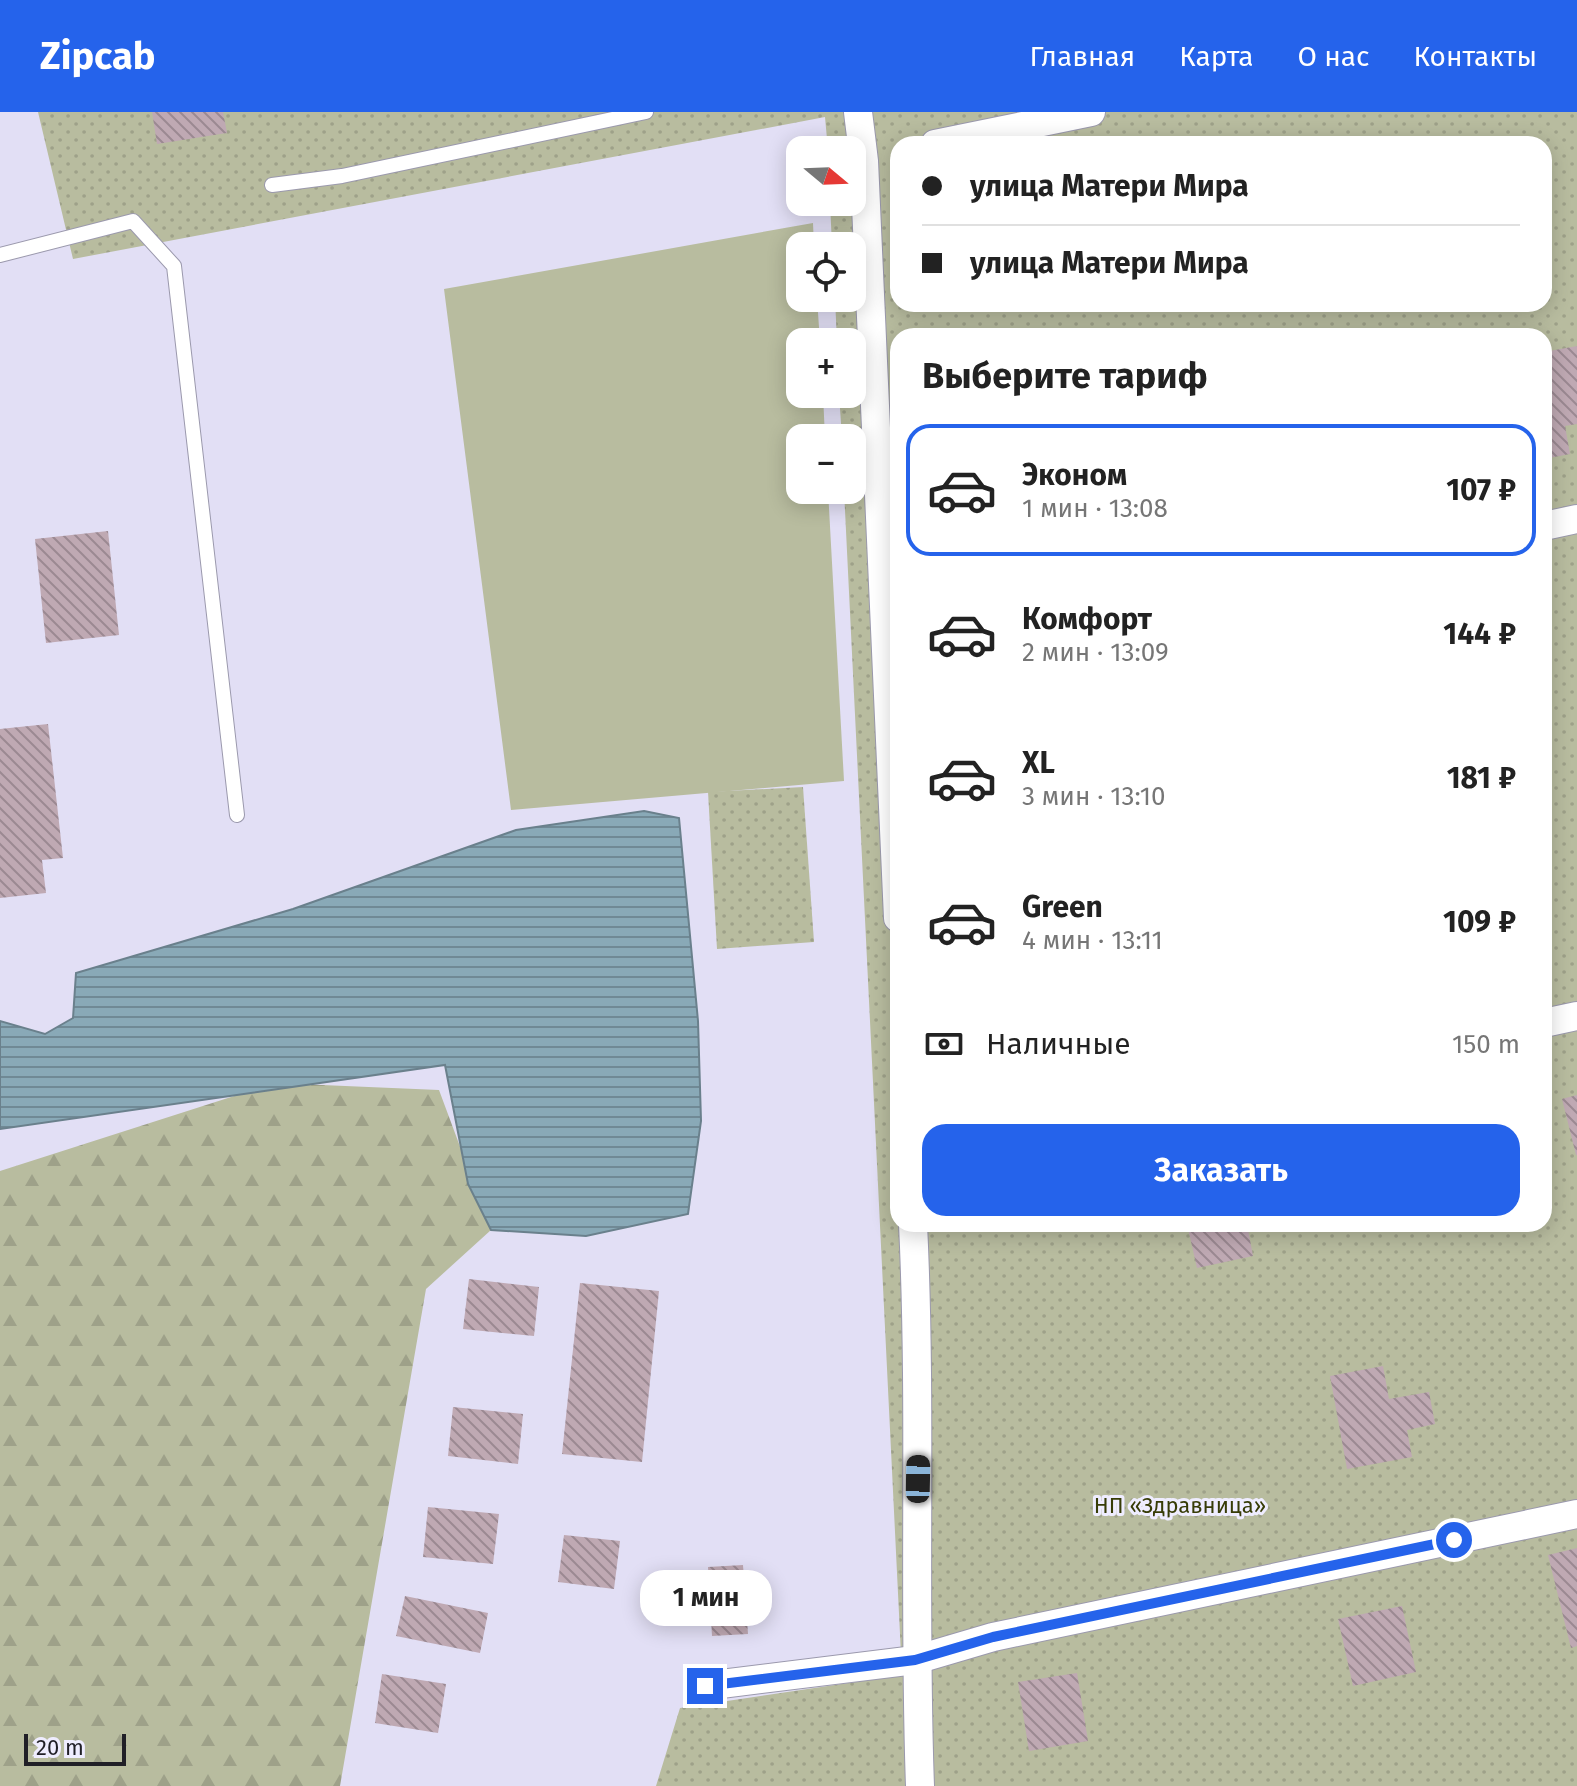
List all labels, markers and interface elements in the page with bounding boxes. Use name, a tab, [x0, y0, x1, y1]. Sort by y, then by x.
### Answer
text: Zipcab	[40, 33, 155, 79]
text: Главная	[1029, 40, 1135, 73]
text: Карта	[1179, 40, 1253, 73]
text: О нас	[1297, 40, 1369, 73]
text: Контакты	[1413, 40, 1537, 73]
north arrow	[786, 136, 866, 216]
map controls	[786, 136, 866, 504]
text: улица Матери Мира	[970, 168, 1249, 204]
button: locate	[786, 232, 866, 312]
text: улица Матери Мира	[970, 245, 1249, 281]
button: +	[786, 328, 866, 408]
text: Выберите тариф	[922, 354, 1208, 398]
button: −	[786, 424, 866, 504]
icon: car	[926, 454, 998, 526]
text: Эконом	[1022, 457, 1127, 493]
text: 107 ₽	[1446, 472, 1516, 508]
text: 1 мин · 13:08	[1022, 493, 1168, 524]
icon: car	[926, 598, 998, 670]
text: Комфорт	[1022, 601, 1152, 637]
text: 144 ₽	[1443, 616, 1516, 652]
text: 2 мин · 13:09	[1022, 637, 1169, 668]
icon: car	[926, 742, 998, 814]
text: XL	[1022, 745, 1055, 781]
text: 181 ₽	[1447, 760, 1516, 796]
text: 3 мин · 13:10	[1022, 781, 1166, 812]
icon: car	[926, 886, 998, 958]
text: Green	[1022, 889, 1103, 925]
text: 109 ₽	[1443, 904, 1516, 940]
text: 4 мин · 13:11	[1022, 925, 1163, 956]
icon: cash	[922, 1022, 966, 1066]
text: Наличные	[986, 1026, 1131, 1062]
text: 150 m	[1452, 1029, 1520, 1060]
button: Заказать	[922, 1124, 1520, 1216]
car	[906, 1455, 930, 1503]
park label: НП «Здравница»	[1094, 1492, 1266, 1519]
route start	[1436, 1522, 1472, 1558]
callout: 1 мин	[639, 1570, 771, 1626]
text: 1 мин	[673, 1582, 739, 1613]
route end	[687, 1668, 723, 1704]
scale bar	[24, 1730, 126, 1766]
text: 20 m	[36, 1734, 84, 1761]

